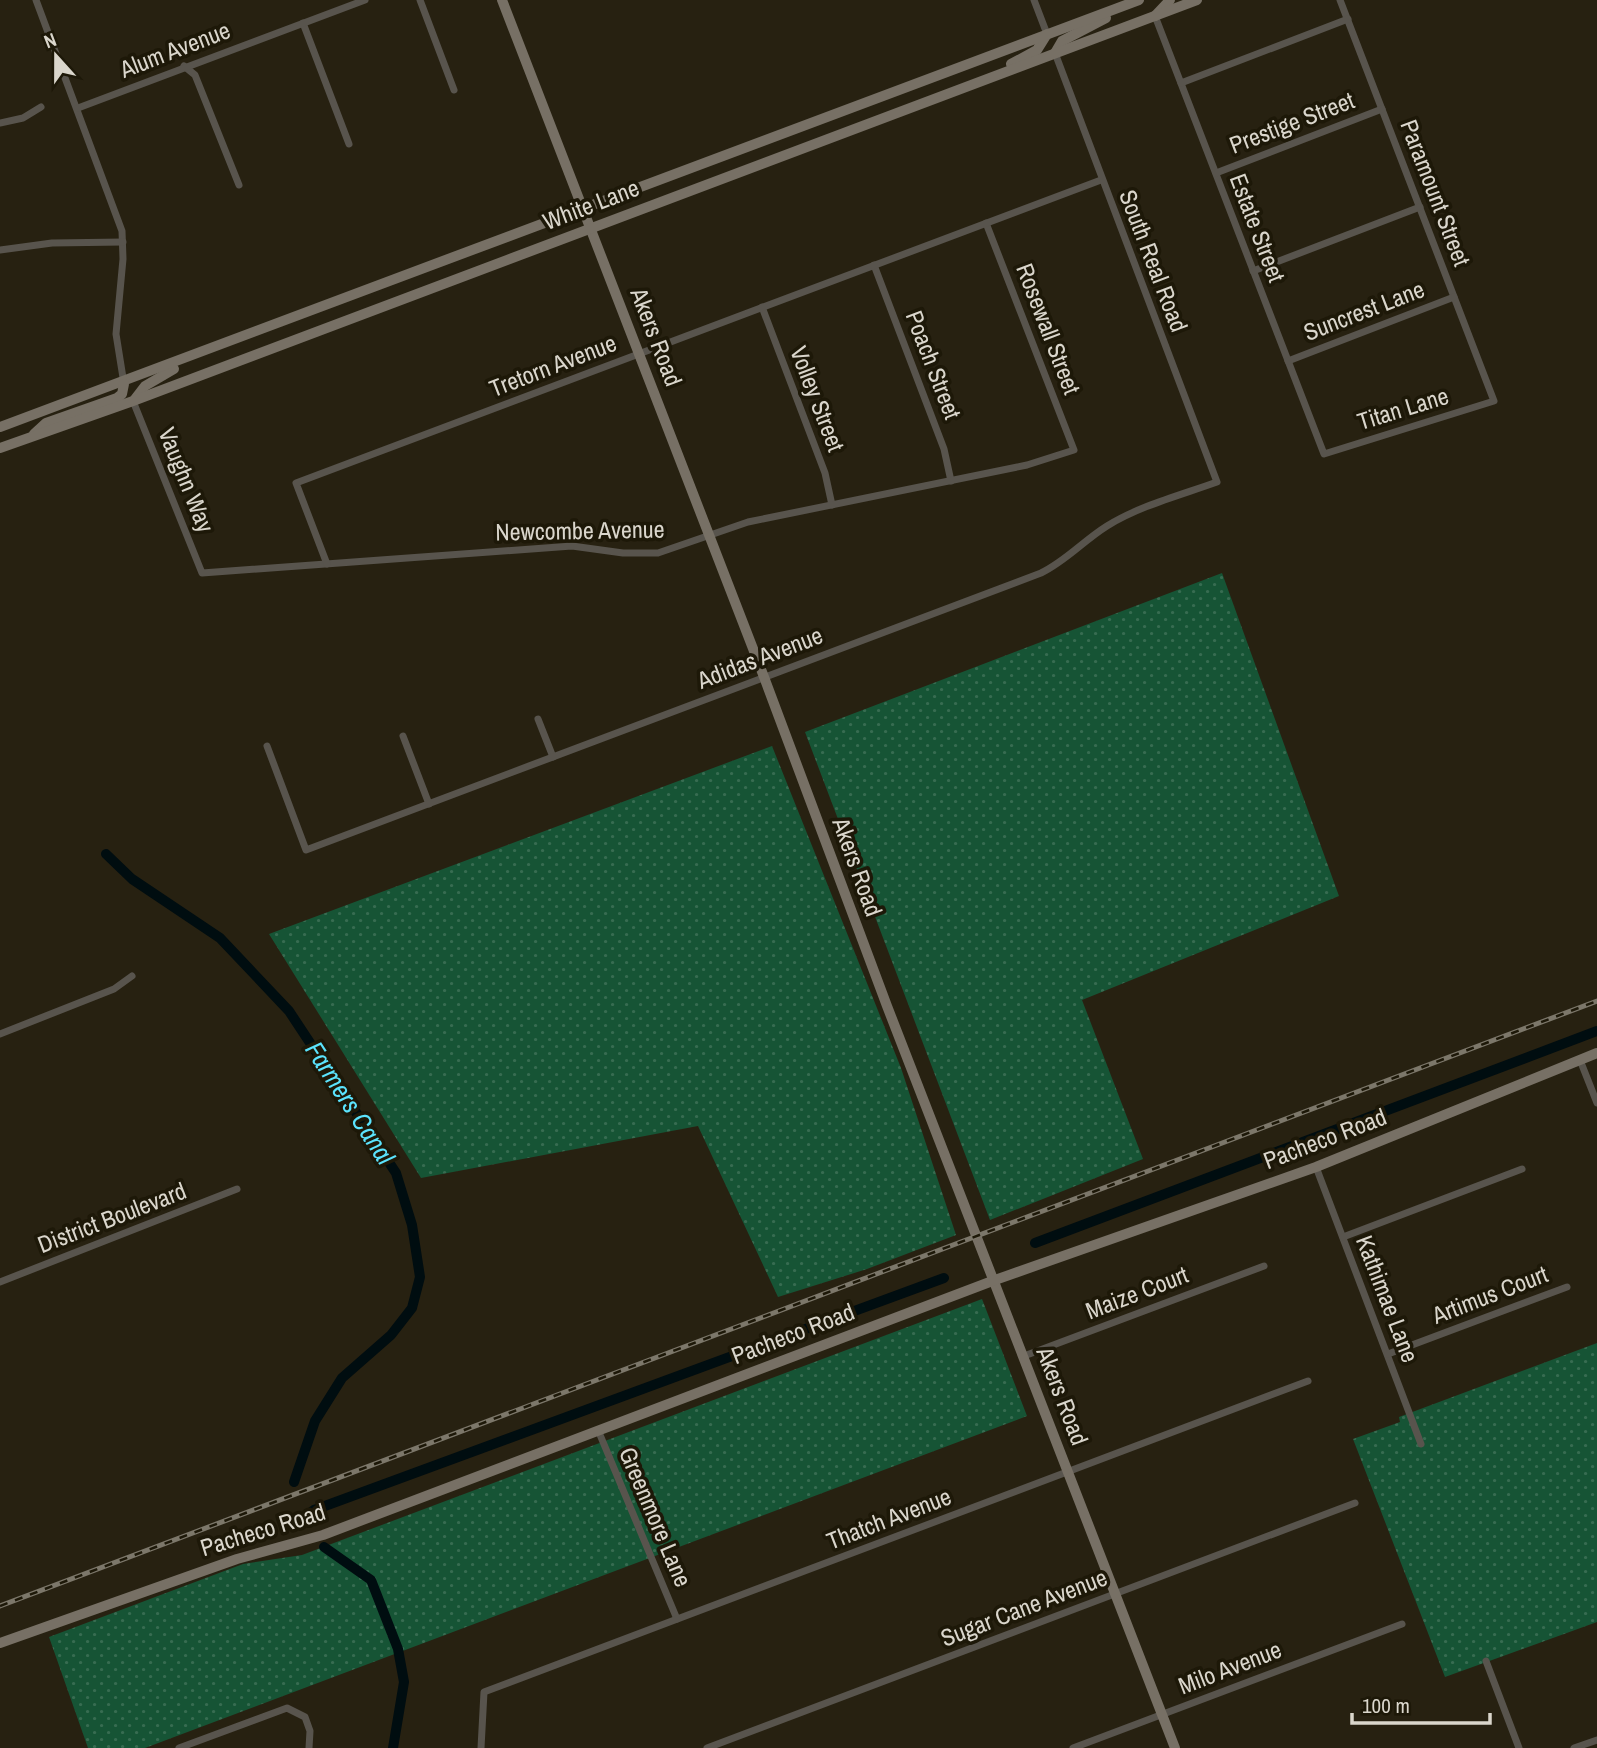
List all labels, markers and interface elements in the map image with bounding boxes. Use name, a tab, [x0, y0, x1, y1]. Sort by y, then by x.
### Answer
street label: Alum Avenue	[114, 13, 234, 85]
north arrow	[21, 21, 91, 91]
text: N	[40, 26, 60, 54]
street label: Prestige Street	[1225, 83, 1359, 161]
street label: Paramount Street	[1393, 115, 1479, 271]
street label: Estate Street	[1223, 169, 1293, 287]
street label: White Lane	[538, 171, 643, 237]
street label: South Real Road	[1112, 185, 1196, 336]
street label: Rosewall Street	[1009, 259, 1089, 399]
street label: Suncrest Lane	[1299, 272, 1429, 348]
street label: Akers Road	[623, 282, 690, 390]
street label: Poach Street	[899, 306, 969, 424]
street label: Tretorn Avenue	[485, 326, 621, 404]
street label: Volley Street	[783, 341, 853, 456]
street label: Titan Lane	[1353, 379, 1452, 437]
street label: Vaughn Way	[151, 422, 223, 537]
street label: Newcombe Avenue	[495, 513, 665, 547]
street label: Adidas Avenue	[691, 618, 827, 696]
street label: Akers Road	[825, 812, 891, 920]
water label: Farmers Canal	[298, 1034, 404, 1172]
street label: Pacheco Road	[1259, 1100, 1391, 1176]
street label: District Boulevard	[33, 1174, 190, 1260]
street label: Kathimae Lane	[1349, 1231, 1427, 1367]
street label: Artimus Court	[1426, 1257, 1553, 1331]
street label: Maize Court	[1081, 1258, 1193, 1326]
street label: Pacheco Road	[727, 1295, 859, 1371]
street label: Akers Road	[1029, 1341, 1096, 1449]
street label: Greenmore Lane	[612, 1442, 700, 1591]
street label: Thatch Avenue	[822, 1480, 956, 1556]
street label: Pacheco Road	[196, 1495, 329, 1563]
street label: Sugar Cane Avenue	[936, 1561, 1111, 1654]
street label: Milo Avenue	[1174, 1633, 1286, 1701]
scale bar	[1352, 1682, 1490, 1726]
text: 100 m	[1362, 1691, 1410, 1720]

